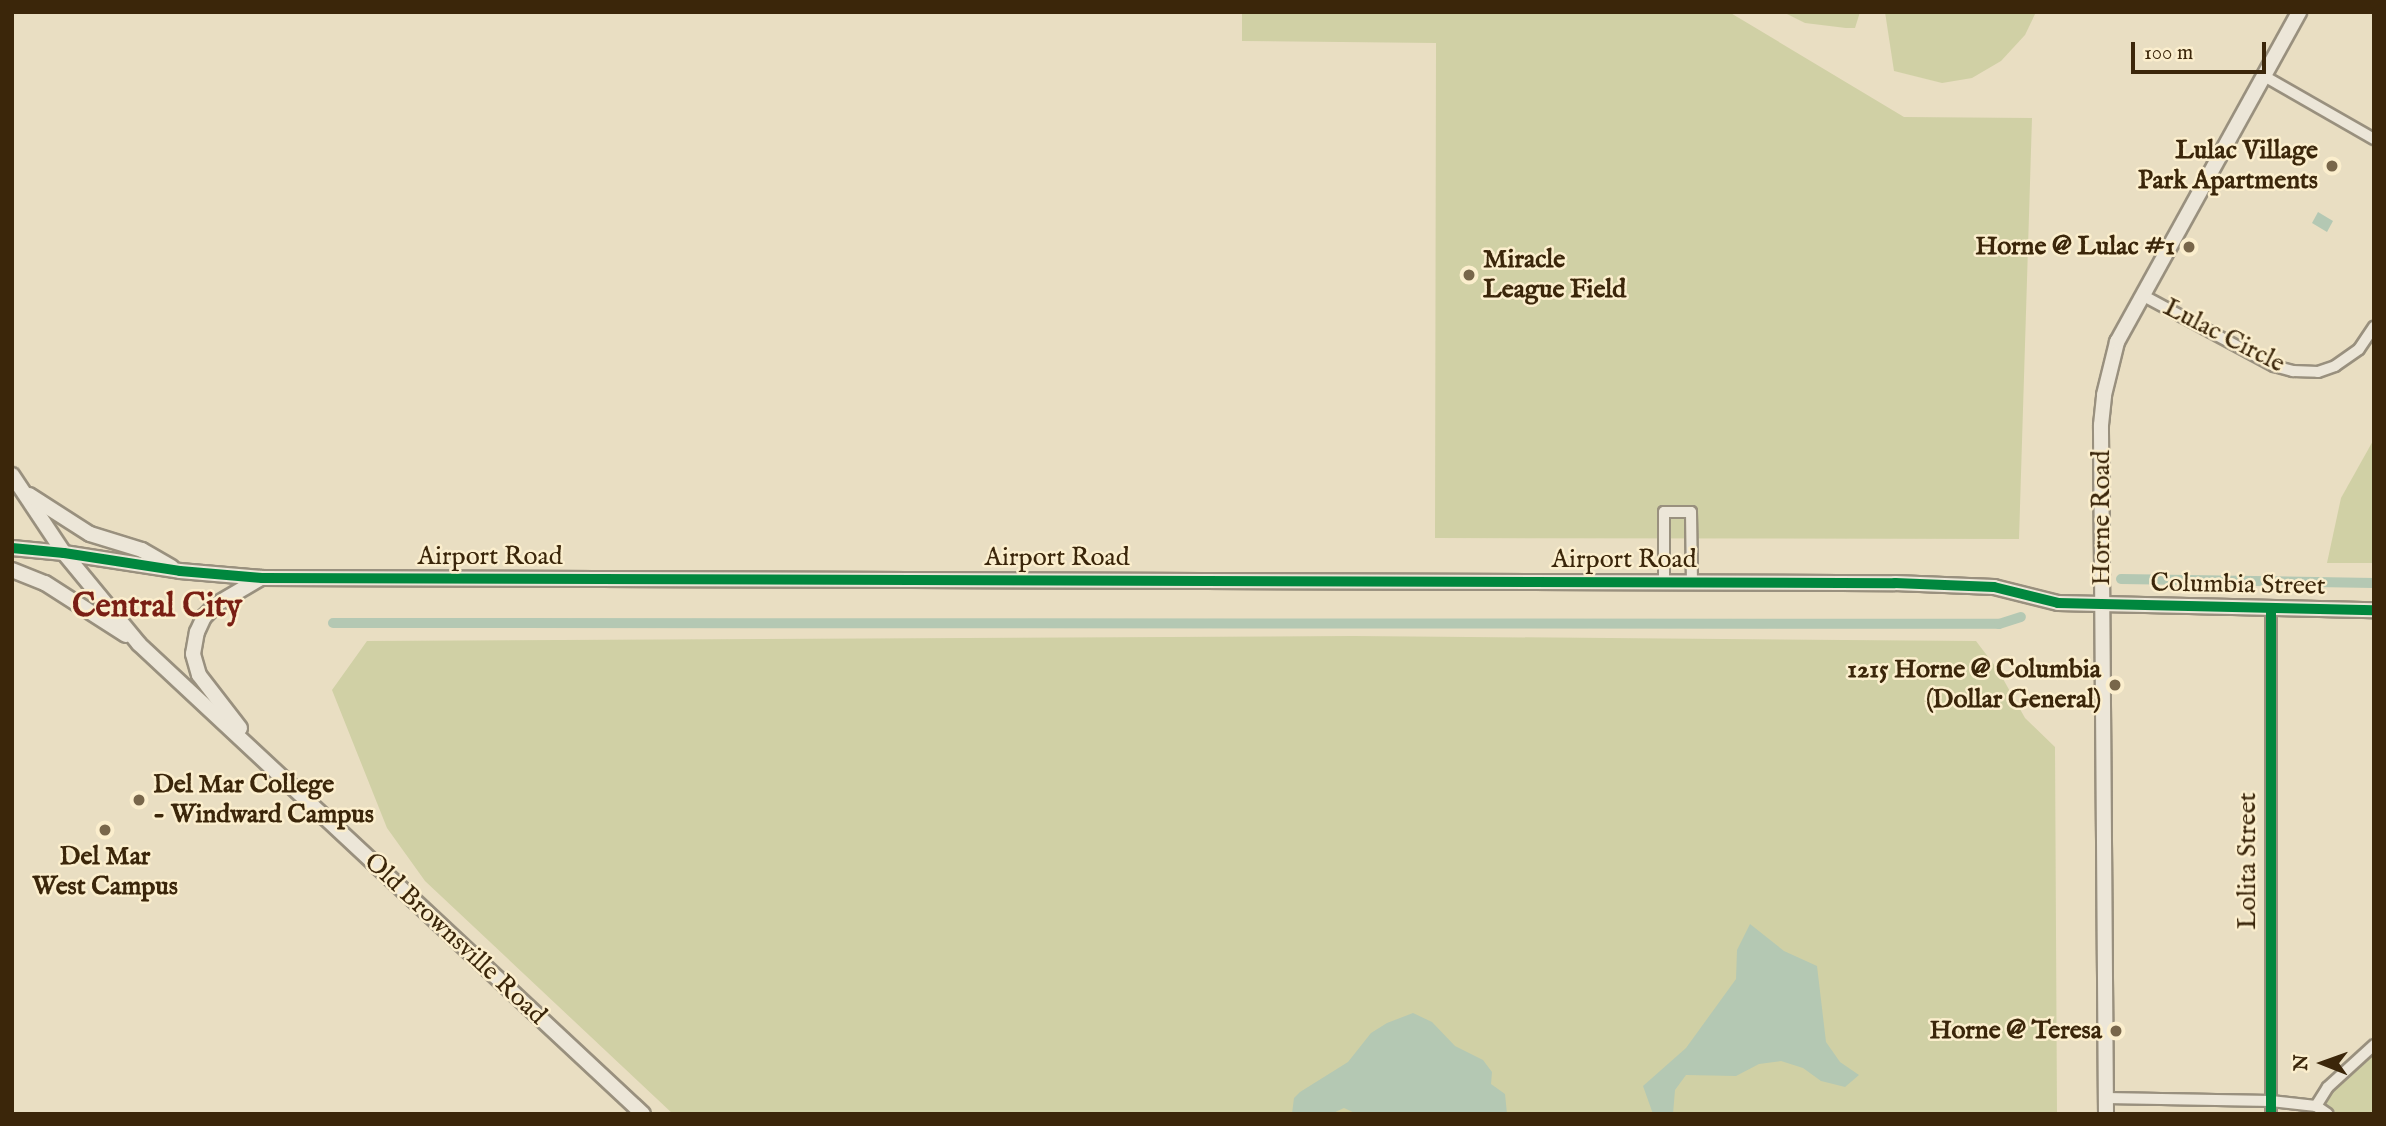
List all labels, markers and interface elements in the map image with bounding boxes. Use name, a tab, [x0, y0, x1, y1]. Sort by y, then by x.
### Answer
scale bar	[2134, 28, 2269, 72]
text: 100 m	[2144, 40, 2193, 67]
place label: Lulac Village Park Apartments	[2138, 135, 2318, 196]
marker: Lulac Village Park Apartments	[2324, 158, 2340, 174]
place label: Horne @ Lulac #1	[1975, 231, 2175, 263]
marker: Horne @ Lulac #1	[2181, 239, 2197, 255]
place label: Miracle League Field	[1483, 244, 1626, 306]
marker: Miracle League Field	[1461, 267, 1477, 283]
street label: Lulac Circle	[2158, 292, 2290, 380]
street label: Horne Road	[2086, 450, 2118, 586]
street label: Airport Road	[417, 541, 563, 573]
street label: Airport Road	[984, 542, 1130, 574]
street label: Airport Road	[1551, 544, 1697, 576]
street label: Columbia Street	[2150, 568, 2326, 602]
district label: Central City	[72, 588, 242, 628]
place label: 1215 Horne @ Columbia (Dollar General)	[1847, 654, 2101, 716]
marker: 1215 Horne @ Columbia (Dollar General)	[2107, 677, 2123, 693]
place label: Del Mar College - Windward Campus	[153, 769, 374, 830]
marker: Del Mar College - Windward Campus	[131, 792, 147, 808]
street label: Lolita Street	[2232, 792, 2264, 930]
marker: Del Mar West Campus	[97, 822, 113, 838]
place label: Del Mar West Campus	[32, 841, 178, 903]
street label: Old Brownsville Road	[357, 847, 553, 1031]
place label: Horne @ Teresa	[1929, 1015, 2102, 1047]
marker: Horne @ Teresa	[2108, 1023, 2124, 1039]
north arrow	[2288, 1028, 2358, 1098]
text: N	[2290, 1054, 2314, 1071]

